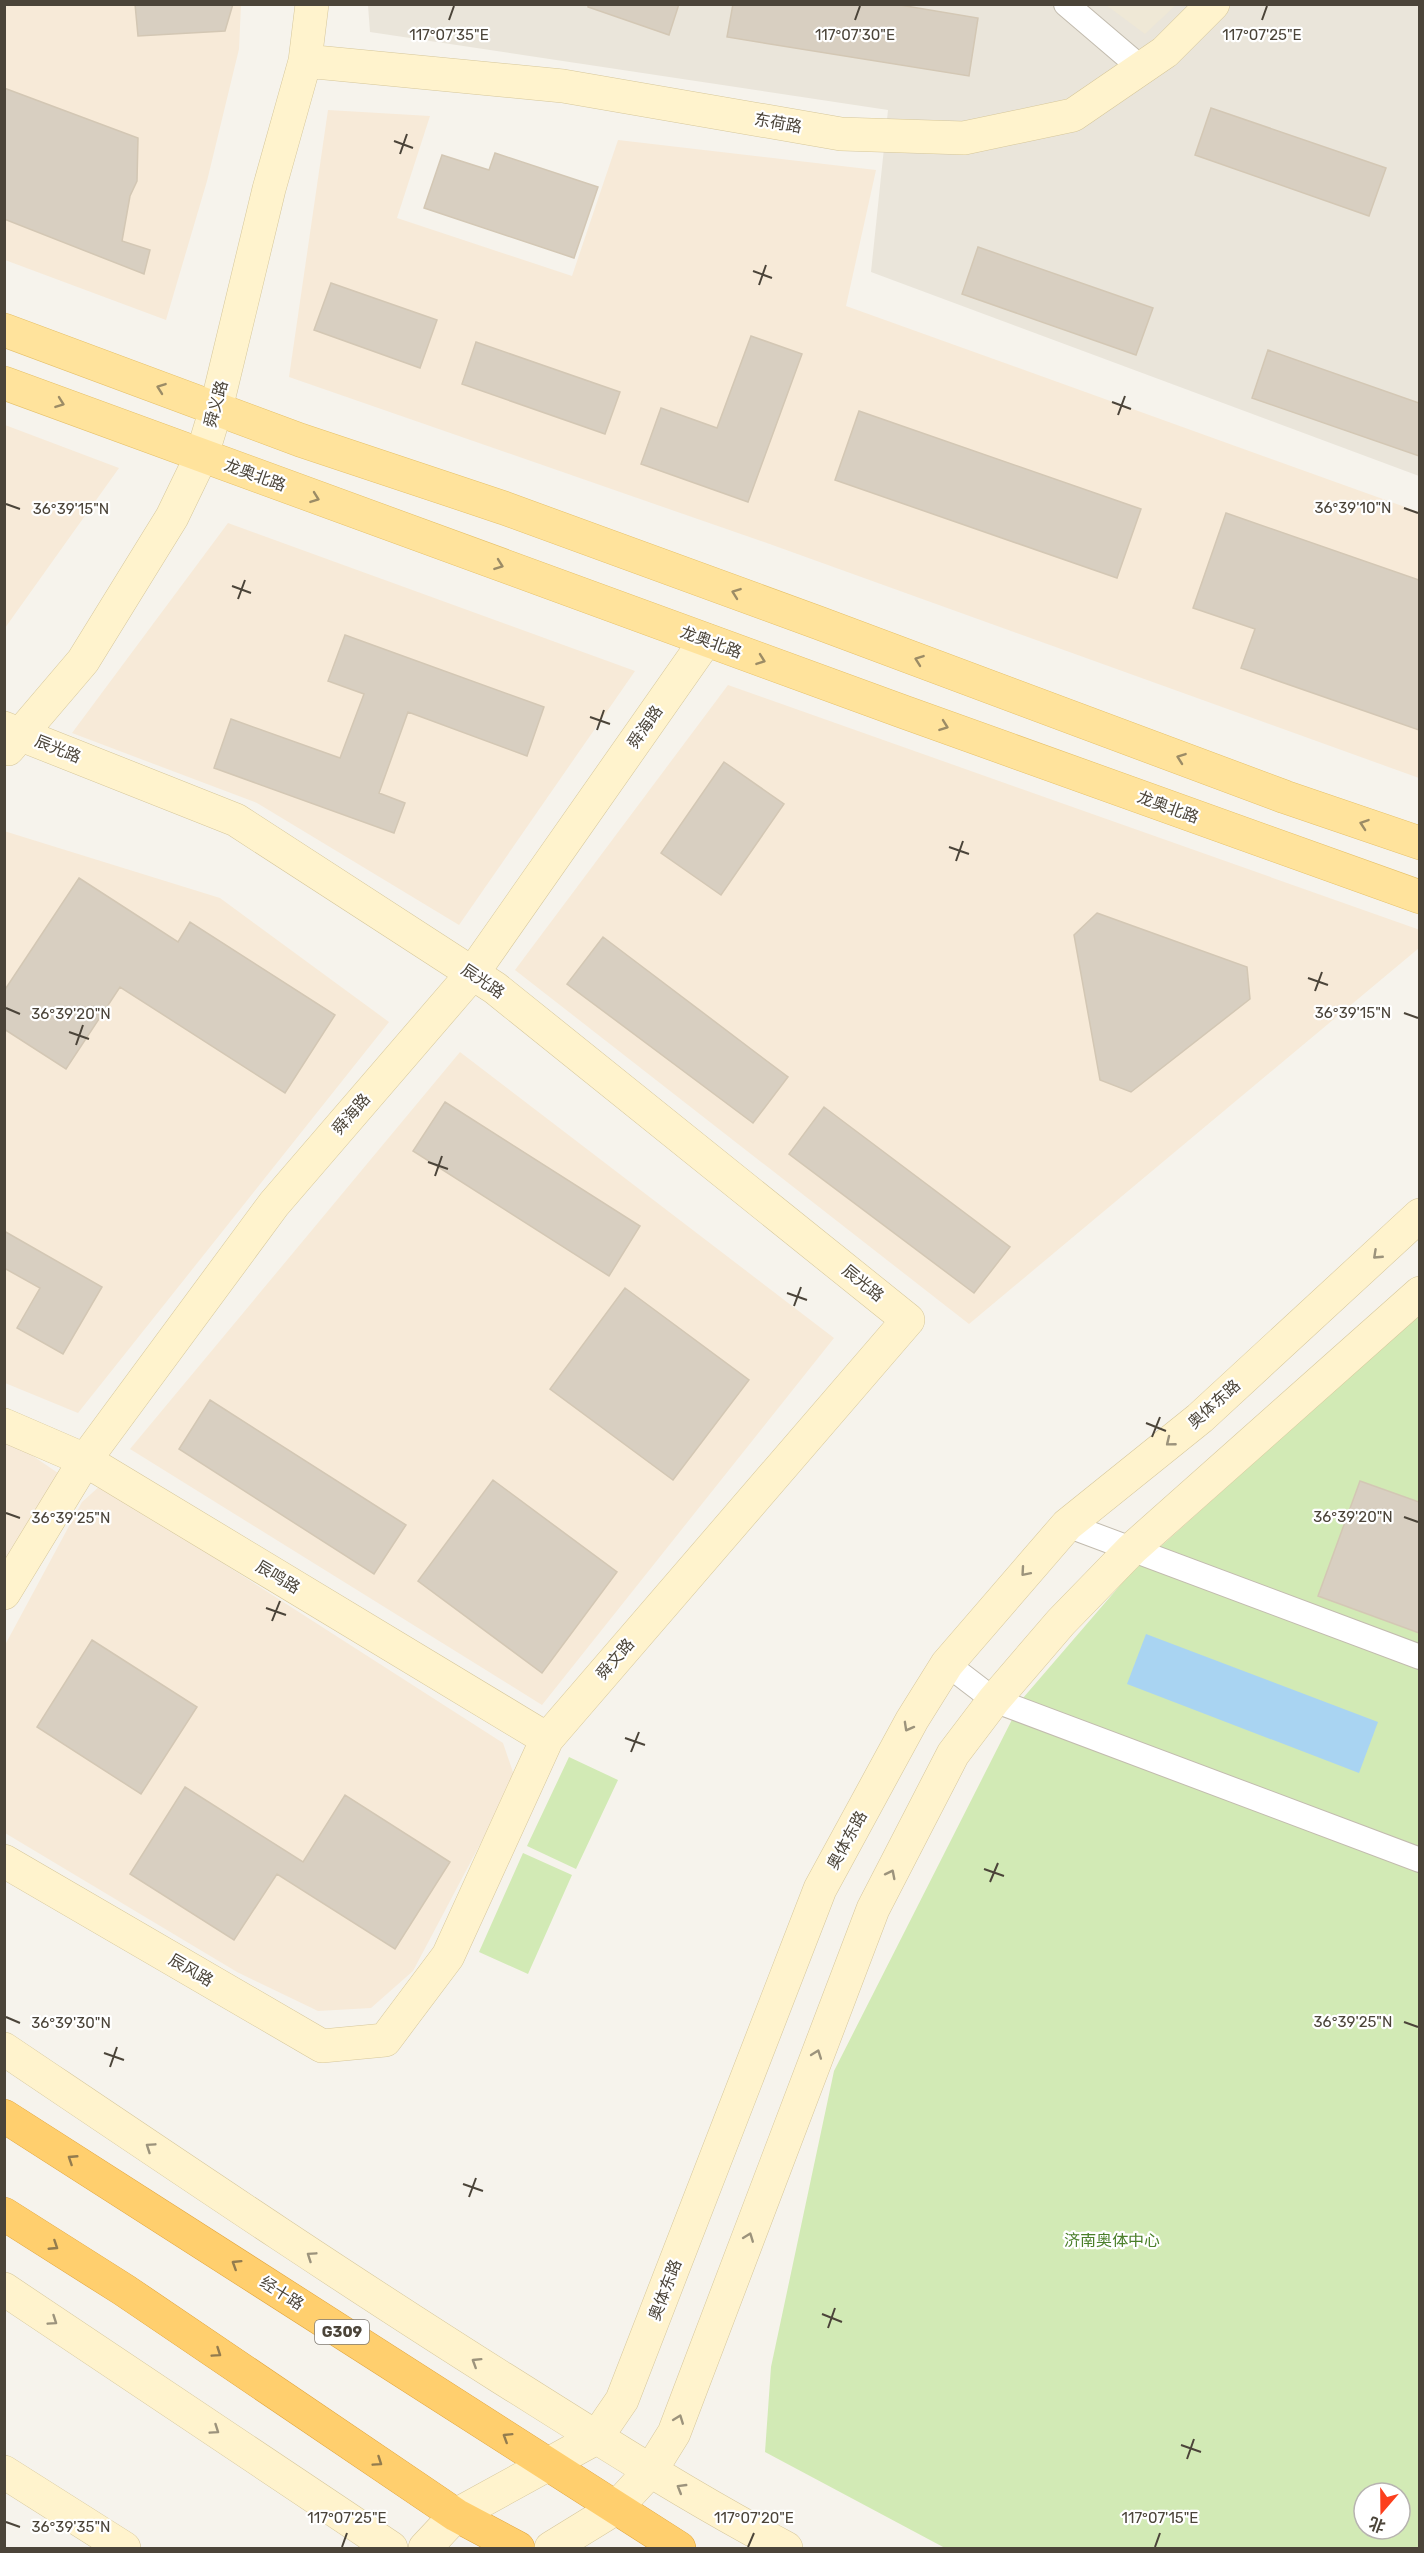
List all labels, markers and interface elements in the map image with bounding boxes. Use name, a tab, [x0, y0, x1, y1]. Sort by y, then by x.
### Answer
text: 117°07'35"E	[409, 26, 489, 44]
text: 117°07'30"E	[815, 26, 895, 44]
text: 117°07'25"E	[1222, 26, 1302, 44]
street label: 东荷路	[753, 109, 803, 137]
street label: 舜义路	[201, 378, 231, 430]
one-way arrow	[156, 383, 167, 396]
one-way arrow	[54, 395, 65, 408]
street label: 龙奥北路	[222, 455, 288, 495]
one-way arrow	[310, 490, 320, 503]
text: 36°39'10"N	[1314, 499, 1392, 517]
text: 36°39'15"N	[33, 500, 109, 518]
one-way arrow	[493, 557, 503, 570]
one-way arrow	[731, 588, 742, 600]
street label: 龙奥北路	[678, 622, 744, 662]
one-way arrow	[755, 653, 766, 665]
one-way arrow	[914, 655, 925, 668]
street label: 舜海路	[623, 702, 667, 752]
one-way arrow	[938, 719, 949, 732]
street label: 辰光路	[32, 731, 84, 767]
one-way arrow	[1176, 753, 1187, 765]
street label: 龙奥北路	[1135, 787, 1201, 827]
one-way arrow	[1359, 819, 1370, 831]
street label: 辰光路	[458, 960, 508, 1002]
text: 36°39'15"N	[1315, 1004, 1391, 1022]
text: 36°39'20"N	[31, 1005, 111, 1023]
street label: 舜海路	[328, 1090, 374, 1138]
one-way arrow	[1373, 1248, 1383, 1259]
street label: 辰光路	[838, 1261, 888, 1305]
street label: 奥体东路	[1184, 1376, 1244, 1432]
one-way arrow	[1166, 1435, 1177, 1446]
text: 36°39'20"N	[1313, 1508, 1393, 1526]
text: 36°39'25"N	[32, 1509, 110, 1527]
street label: 辰鸣路	[253, 1556, 303, 1598]
one-way arrow	[1021, 1565, 1032, 1576]
street label: 舜文路	[592, 1635, 638, 1683]
one-way arrow	[904, 1721, 915, 1732]
street label: 奥体东路	[823, 1807, 871, 1873]
one-way arrow	[884, 1870, 895, 1880]
street label: 辰风路	[165, 1950, 217, 1990]
text: 36°39'25"N	[1314, 2013, 1392, 2031]
text: 36°39'30"N	[31, 2014, 111, 2032]
one-way arrow	[809, 2049, 822, 2060]
one-way arrow	[146, 2143, 157, 2154]
one-way arrow	[68, 2155, 79, 2166]
park label: 济南奥体中心	[1064, 2231, 1160, 2250]
one-way arrow	[742, 2232, 754, 2243]
one-way arrow	[47, 2239, 58, 2250]
one-way arrow	[307, 2253, 318, 2264]
street label: 奥体东路	[645, 2257, 685, 2323]
one-way arrow	[232, 2260, 243, 2271]
street label: 经十路	[257, 2272, 307, 2314]
one-way arrow	[46, 2314, 57, 2325]
road number: G309	[315, 2320, 369, 2344]
one-way arrow	[210, 2346, 221, 2357]
one-way arrow	[471, 2358, 482, 2369]
one-way arrow	[672, 2414, 685, 2425]
one-way arrow	[208, 2423, 219, 2434]
one-way arrow	[503, 2432, 513, 2444]
one-way arrow	[372, 2455, 383, 2466]
north arrow	[1352, 2481, 1412, 2541]
one-way arrow	[677, 2484, 687, 2496]
text: 117°07'25"E	[307, 2509, 387, 2527]
text: 117°07'20"E	[714, 2509, 794, 2527]
text: 117°07'15"E	[1122, 2509, 1198, 2527]
text: 北	[1366, 2513, 1388, 2536]
text: 36°39'35"N	[31, 2518, 111, 2536]

